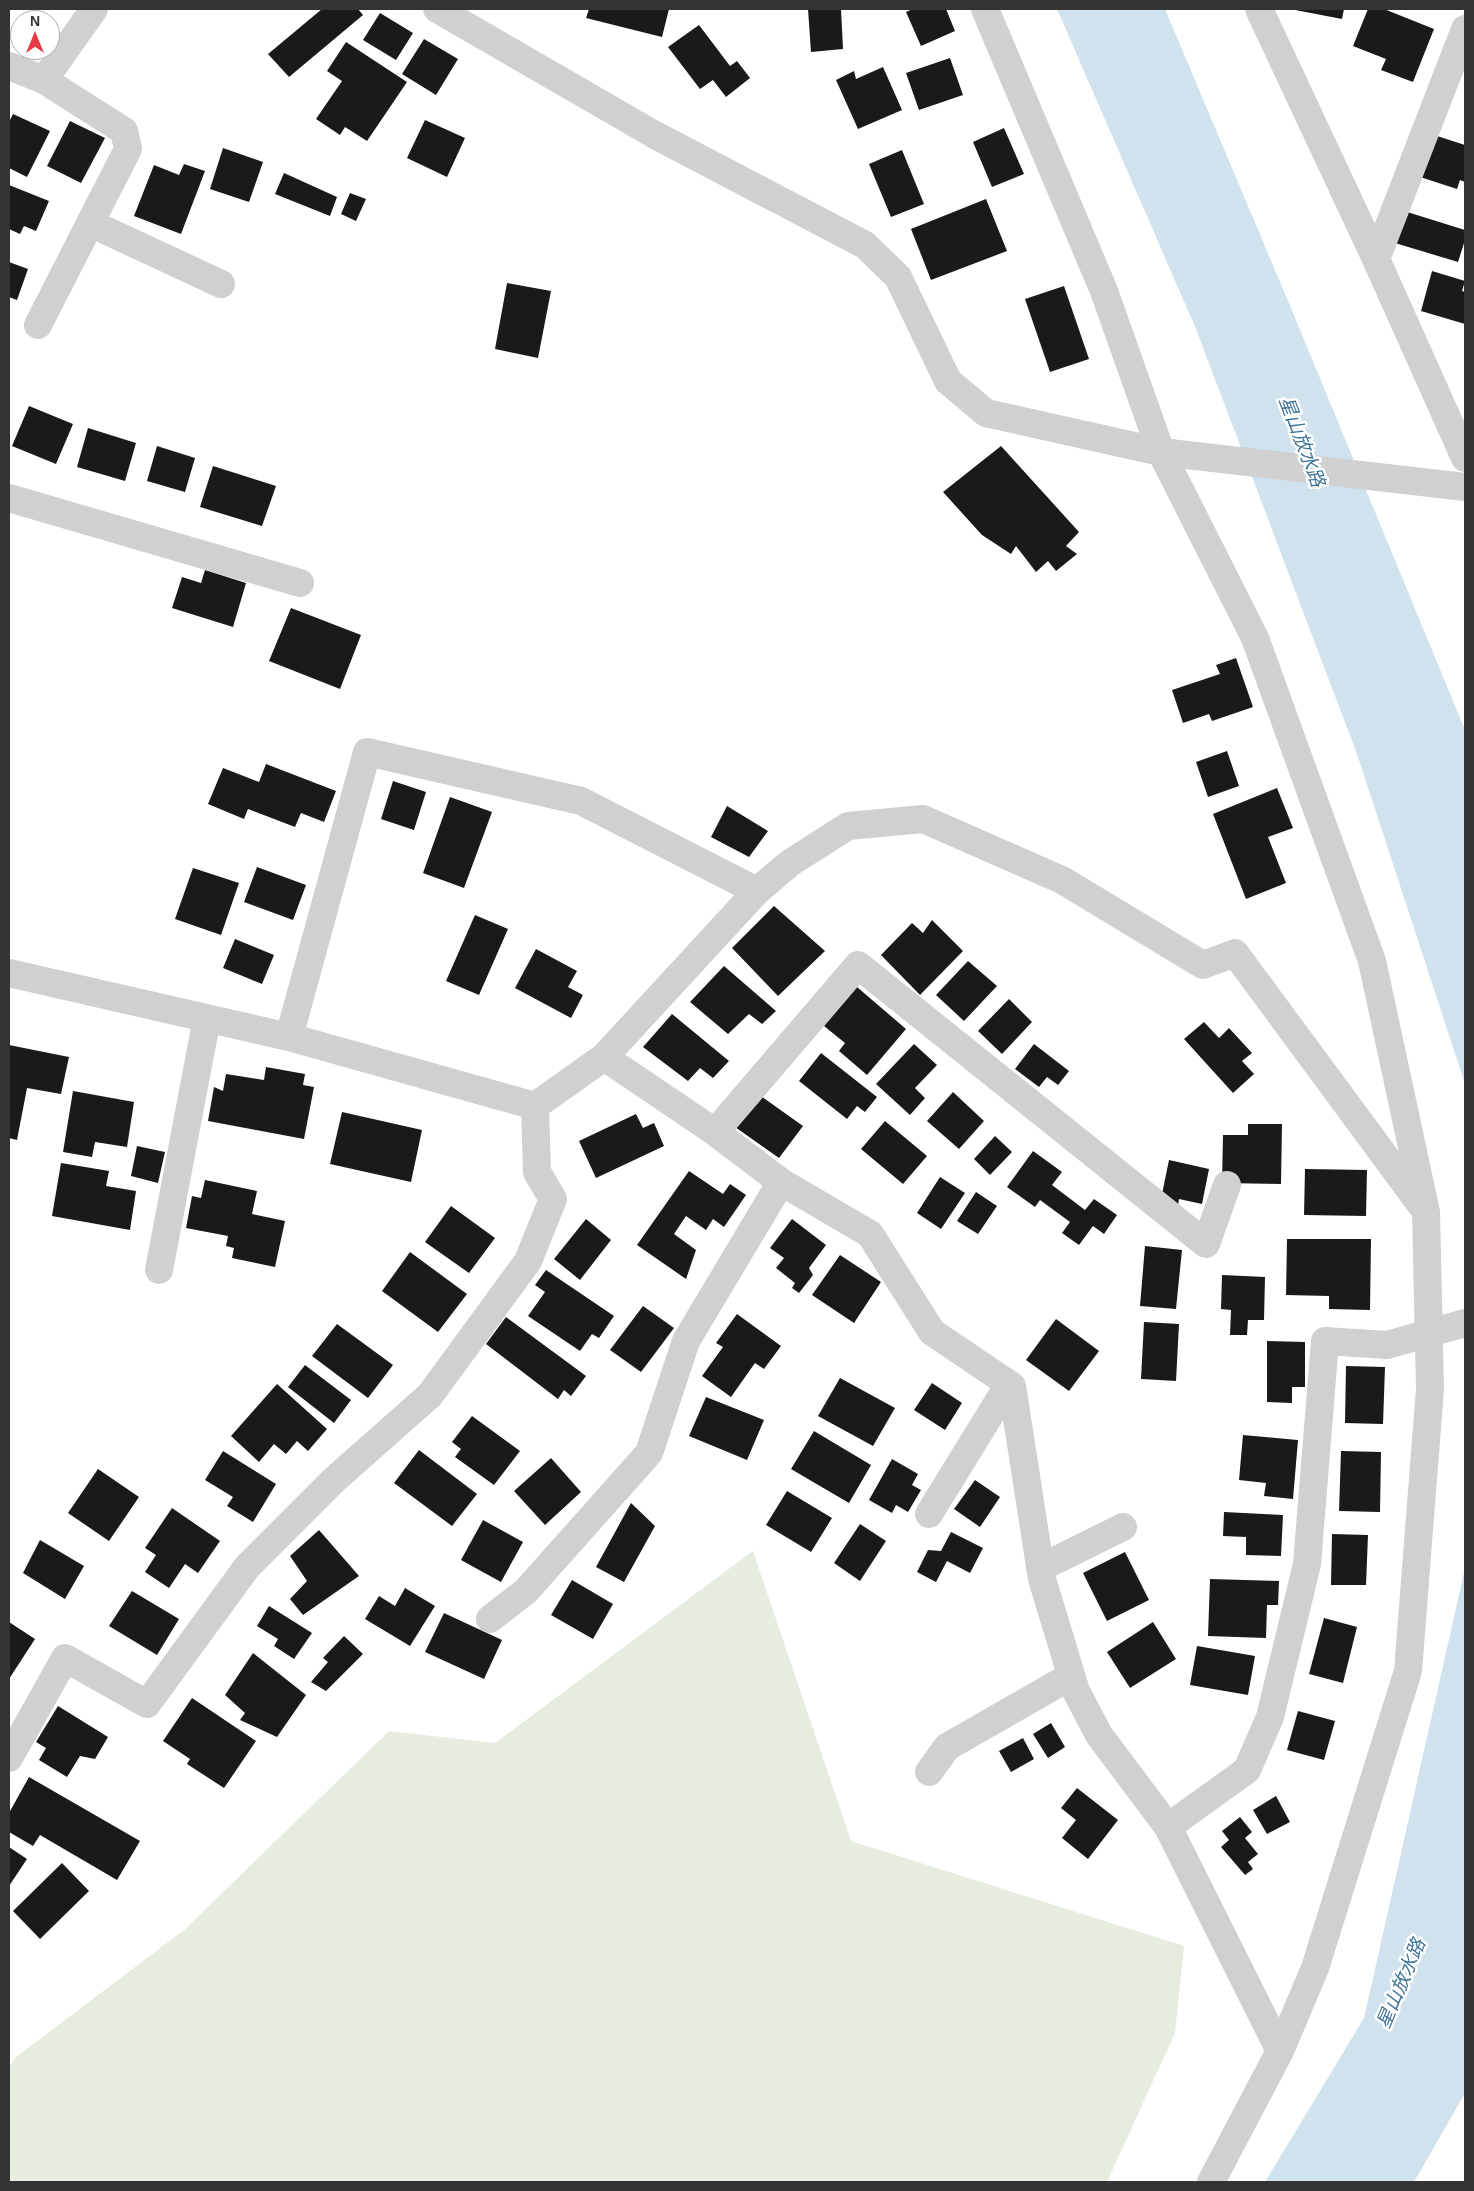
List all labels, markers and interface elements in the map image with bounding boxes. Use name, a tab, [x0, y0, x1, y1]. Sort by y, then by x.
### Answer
north arrow	[10, 10, 60, 60]
text: N	[30, 13, 40, 29]
water label: 星山放水路	[1273, 394, 1329, 490]
water label: 星山放水路	[1373, 1936, 1431, 2032]

